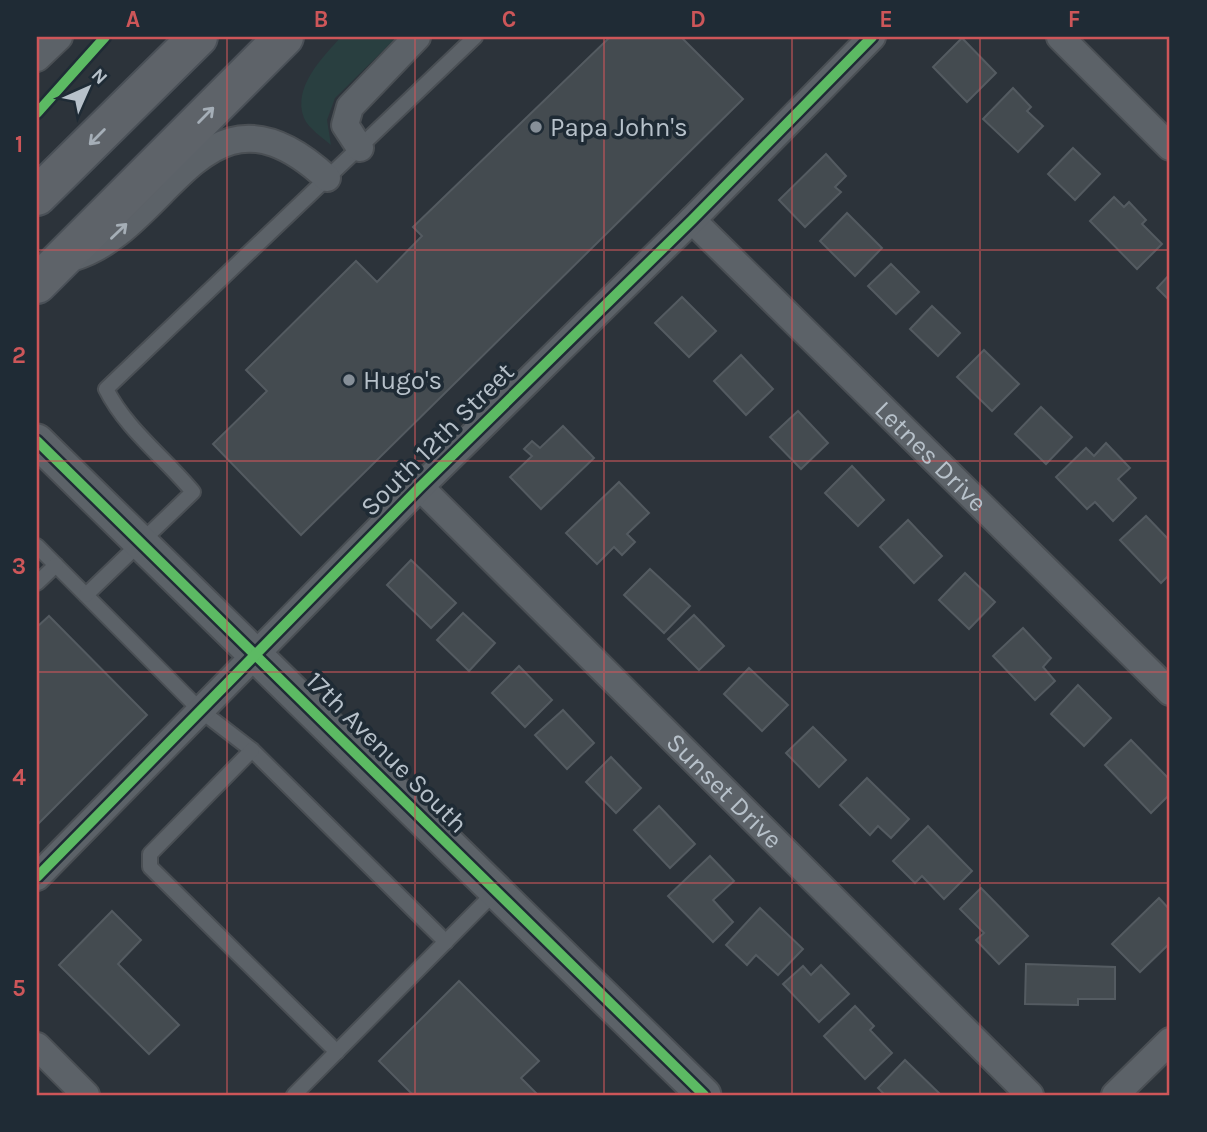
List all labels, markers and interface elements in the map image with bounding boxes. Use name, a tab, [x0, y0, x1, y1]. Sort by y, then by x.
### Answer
text: A	[126, 6, 140, 33]
text: B	[314, 6, 328, 33]
text: C	[502, 6, 516, 33]
text: D	[690, 6, 706, 33]
text: E	[879, 6, 893, 33]
text: F	[1068, 6, 1080, 33]
north arrow	[52, 52, 122, 122]
text: N	[87, 64, 112, 89]
one-way arrow	[198, 106, 215, 123]
place label: Papa John's	[550, 112, 688, 143]
marker: Papa John's	[528, 119, 544, 135]
one-way arrow	[89, 128, 106, 145]
text: 1	[15, 131, 23, 158]
one-way arrow	[110, 223, 128, 239]
text: 2	[12, 342, 26, 369]
street label: South 12th Street	[354, 356, 521, 522]
place label: Hugo's	[363, 365, 442, 396]
marker: Hugo's	[341, 372, 357, 388]
street label: Letnes Drive	[868, 394, 993, 518]
text: 3	[12, 553, 26, 580]
street label: 17th Avenue South	[300, 665, 474, 839]
street label: Sunset Drive	[660, 727, 789, 855]
text: 4	[12, 764, 26, 791]
text: 5	[12, 975, 26, 1002]

